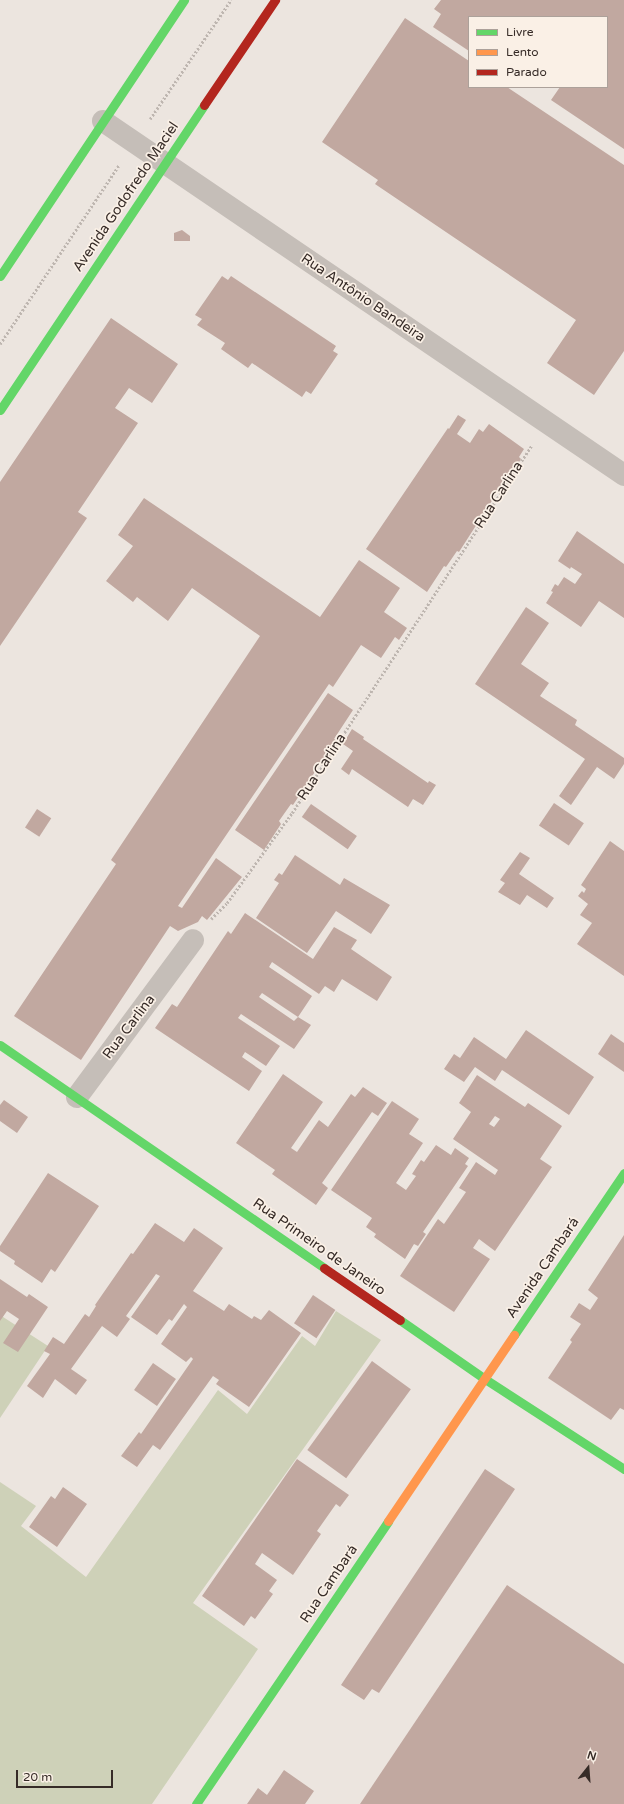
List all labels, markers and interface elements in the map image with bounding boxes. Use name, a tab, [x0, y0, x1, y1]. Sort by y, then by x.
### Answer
legend	[468, 16, 608, 88]
text: Livre	[506, 25, 533, 39]
text: Lento	[506, 45, 539, 59]
text: Parado	[506, 65, 547, 79]
street label: Avenida Godofredo Maciel	[70, 119, 182, 275]
street label: Rua Antônio Bandeira	[298, 250, 428, 346]
street label: Rua Carlina	[471, 458, 527, 532]
street label: Rua Carlina	[294, 730, 350, 804]
street label: Rua Carlina	[99, 991, 159, 1063]
street label: Rua Primeiro de Janeiro	[249, 1195, 389, 1299]
street label: Avenida Cambará	[503, 1214, 583, 1322]
street label: Rua Cambará	[297, 1542, 361, 1626]
north arrow	[568, 1748, 608, 1788]
text: N	[586, 1749, 598, 1764]
scale bar	[18, 1762, 115, 1788]
text: 20 m	[23, 1770, 52, 1784]

